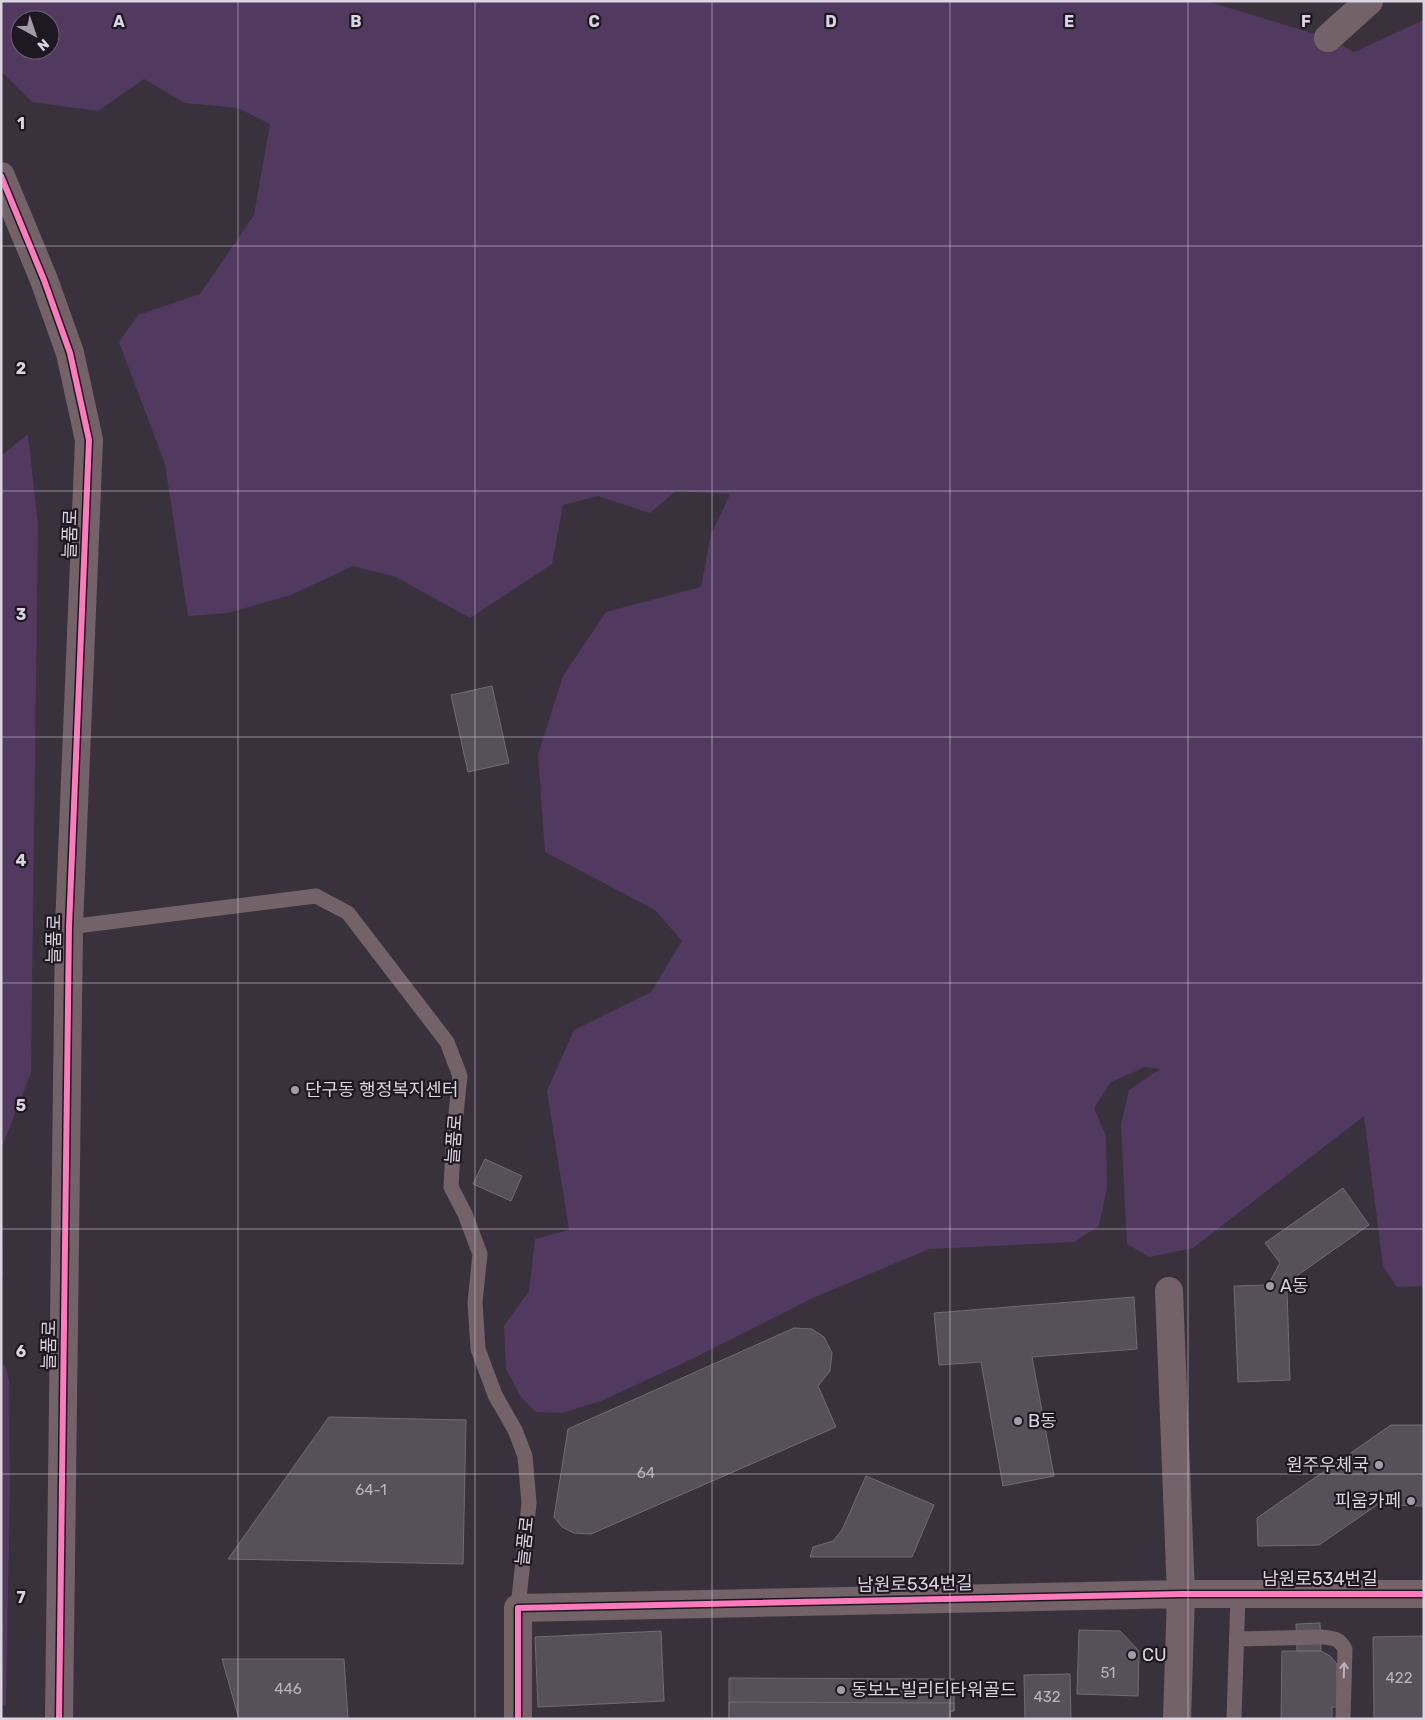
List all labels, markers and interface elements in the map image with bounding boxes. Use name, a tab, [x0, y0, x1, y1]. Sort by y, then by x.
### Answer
north arrow	[10, 10, 60, 60]
text: A	[113, 12, 125, 31]
text: B	[350, 12, 362, 31]
text: C	[588, 12, 600, 31]
text: D	[825, 12, 837, 31]
text: E	[1064, 12, 1074, 31]
text: F	[1301, 12, 1311, 31]
text: N	[34, 35, 52, 54]
text: 1	[17, 114, 25, 133]
text: 2	[16, 359, 26, 378]
street label: 늘품로	[58, 509, 82, 559]
text: 3	[16, 605, 26, 624]
text: 4	[16, 851, 27, 870]
street label: 늘품로	[43, 914, 65, 964]
place label: 단구동 행정복지센터	[305, 1079, 458, 1101]
marker: 단구동 행정복지센터	[289, 1084, 301, 1096]
text: 5	[16, 1096, 26, 1115]
street label: 늘품로	[441, 1113, 467, 1165]
place label: A동	[1280, 1275, 1309, 1297]
marker: A동	[1264, 1280, 1276, 1292]
street label: 늘품로	[38, 1320, 60, 1370]
text: 6	[16, 1342, 26, 1361]
place label: B동	[1028, 1410, 1057, 1432]
marker: B동	[1012, 1415, 1024, 1427]
place label: 원주우체국	[1286, 1454, 1369, 1476]
marker: 원주우체국	[1373, 1459, 1385, 1471]
house number: 64	[637, 1464, 655, 1482]
house number: 64-1	[355, 1481, 387, 1499]
place label: 피움카페	[1335, 1490, 1401, 1512]
marker: 피움카페	[1405, 1495, 1417, 1507]
street label: 늘품로	[511, 1515, 539, 1567]
street label: 남원로534번길	[1262, 1568, 1378, 1590]
street label: 남원로534번길	[857, 1572, 973, 1596]
text: 7	[16, 1588, 26, 1607]
place label: CU	[1142, 1644, 1167, 1666]
marker: CU	[1126, 1649, 1138, 1661]
one-way arrow	[1340, 1662, 1349, 1678]
house number: 51	[1100, 1664, 1116, 1682]
house number: 422	[1386, 1669, 1413, 1687]
place label: 동보노빌리티타워골드	[851, 1679, 1017, 1701]
house number: 446	[274, 1680, 302, 1698]
marker: 동보노빌리티타워골드	[835, 1684, 847, 1696]
house number: 432	[1033, 1688, 1061, 1706]

